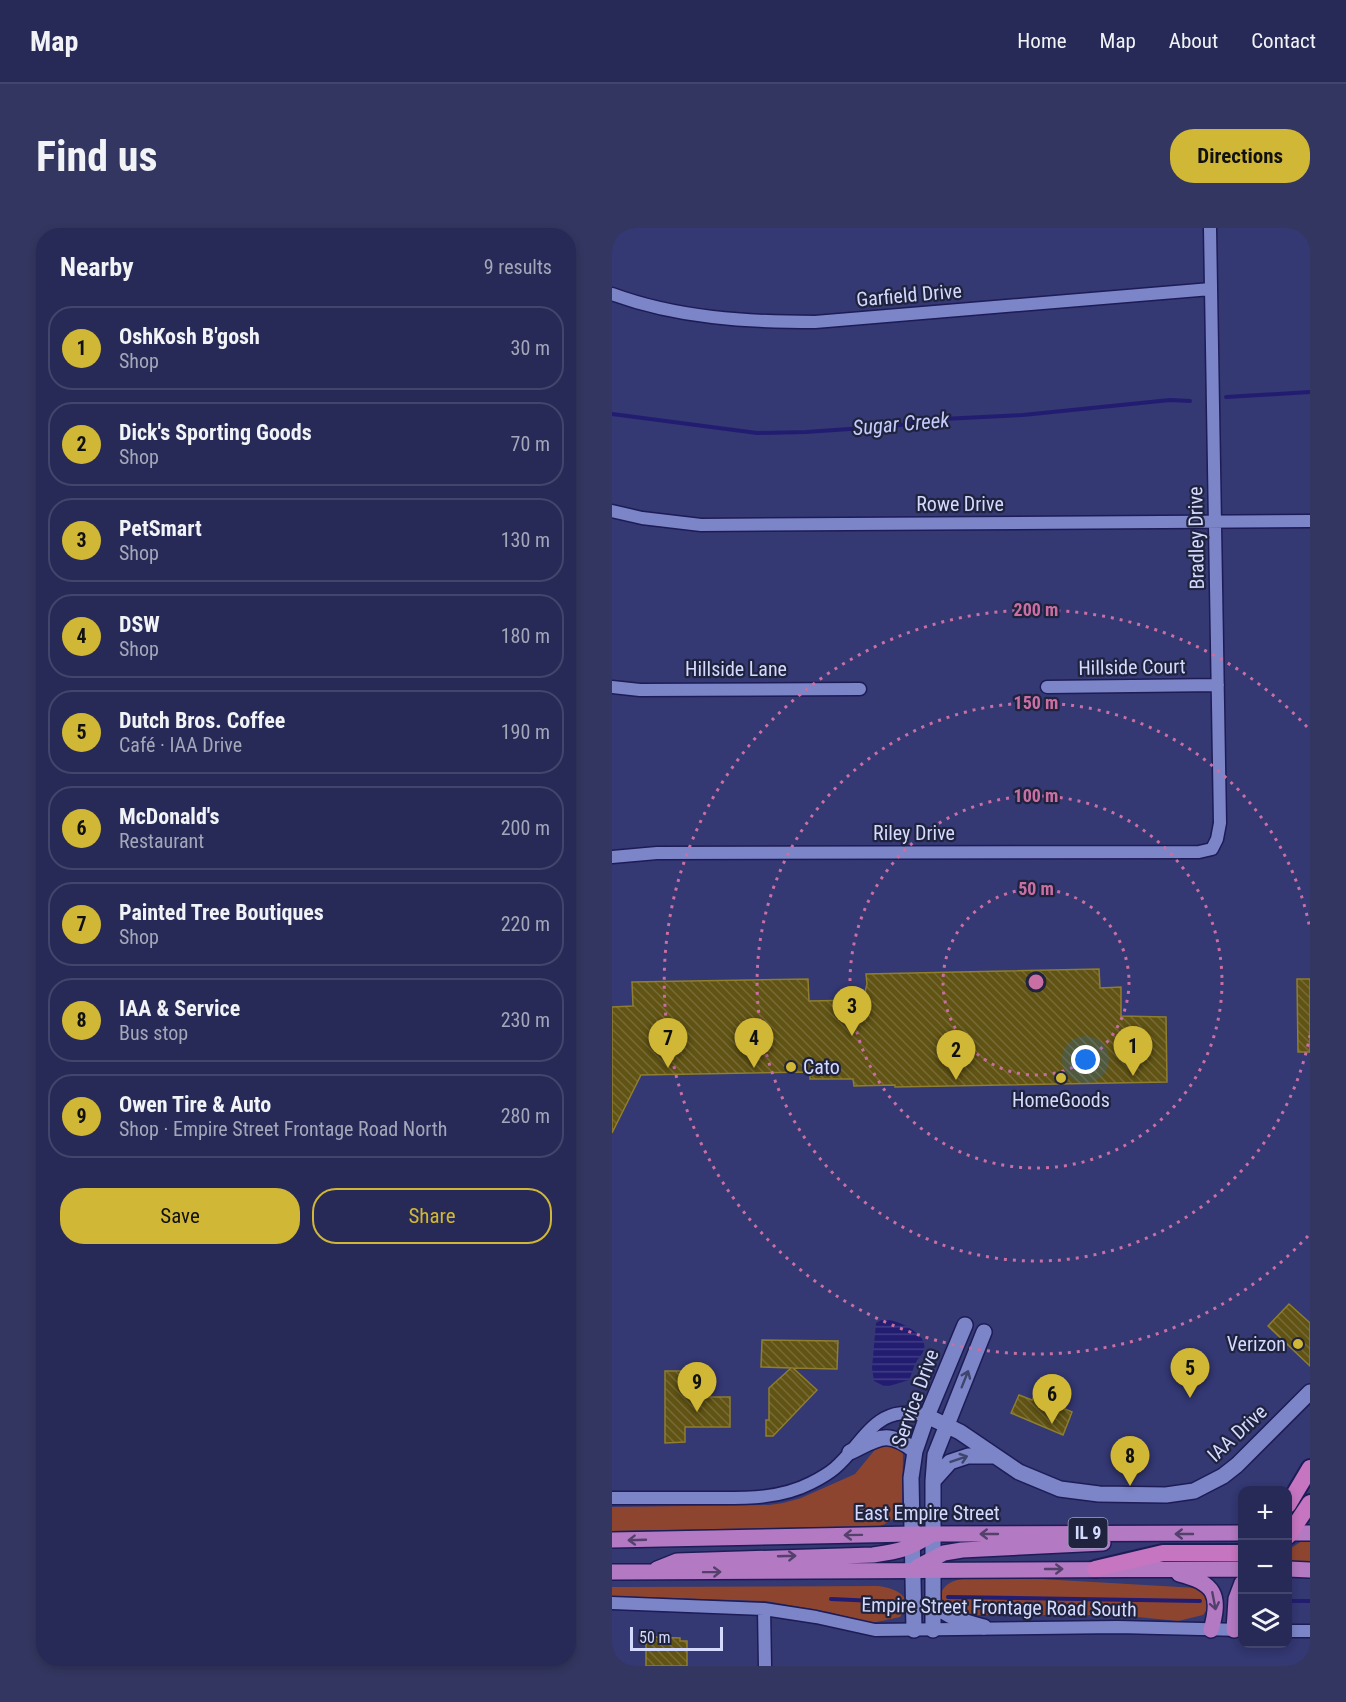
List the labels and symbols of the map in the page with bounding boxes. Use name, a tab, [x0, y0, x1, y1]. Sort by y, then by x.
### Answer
street label: Garfield Drive	[855, 278, 963, 312]
water label: Sugar Creek	[852, 408, 951, 440]
street label: Bradley Drive	[1183, 486, 1209, 590]
street label: Rowe Drive	[916, 492, 1004, 516]
text: 200 m	[1014, 599, 1058, 620]
street label: Hillside Court	[1078, 654, 1186, 680]
street label: Hillside Lane	[685, 657, 787, 681]
text: 150 m	[1014, 692, 1058, 713]
text: 100 m	[1014, 785, 1058, 806]
street label: Riley Drive	[873, 821, 955, 845]
text: 50 m	[1018, 878, 1054, 899]
centre of rings	[1026, 972, 1046, 992]
pin: 3	[832, 986, 872, 1036]
pin: 7	[648, 1018, 688, 1068]
pin: 4	[734, 1018, 774, 1068]
pin: 1	[1114, 1026, 1152, 1076]
pin: 2	[936, 1030, 976, 1080]
your location	[1071, 1045, 1100, 1074]
place label: Cato	[803, 1055, 840, 1079]
marker: Cato	[784, 1060, 798, 1074]
marker: HomeGoods	[1054, 1071, 1068, 1085]
place label: HomeGoods	[1012, 1088, 1110, 1112]
place label: Verizon	[1227, 1332, 1286, 1356]
marker: Verizon	[1291, 1337, 1305, 1351]
street label: Service Drive	[886, 1346, 944, 1450]
pin: 5	[1170, 1348, 1210, 1398]
pin: 9	[678, 1362, 716, 1412]
one-way arrow	[960, 1370, 971, 1389]
pin: 6	[1032, 1374, 1072, 1424]
street label: IAA Drive	[1202, 1399, 1272, 1467]
pin: 8	[1110, 1436, 1150, 1486]
one-way arrow	[950, 1453, 968, 1464]
street label: East Empire Street	[854, 1501, 1000, 1525]
road number: IL 9	[1068, 1518, 1108, 1548]
one-way arrow	[980, 1528, 1000, 1540]
one-way arrow	[1175, 1528, 1195, 1540]
one-way arrow	[844, 1529, 864, 1541]
one-way arrow	[628, 1534, 648, 1545]
one-way arrow	[777, 1551, 797, 1562]
one-way arrow	[1044, 1563, 1064, 1575]
one-way arrow	[702, 1566, 722, 1578]
one-way arrow	[1209, 1590, 1220, 1610]
street label: Empire Street Frontage Road South	[861, 1593, 1137, 1621]
scale bar	[630, 1624, 723, 1652]

